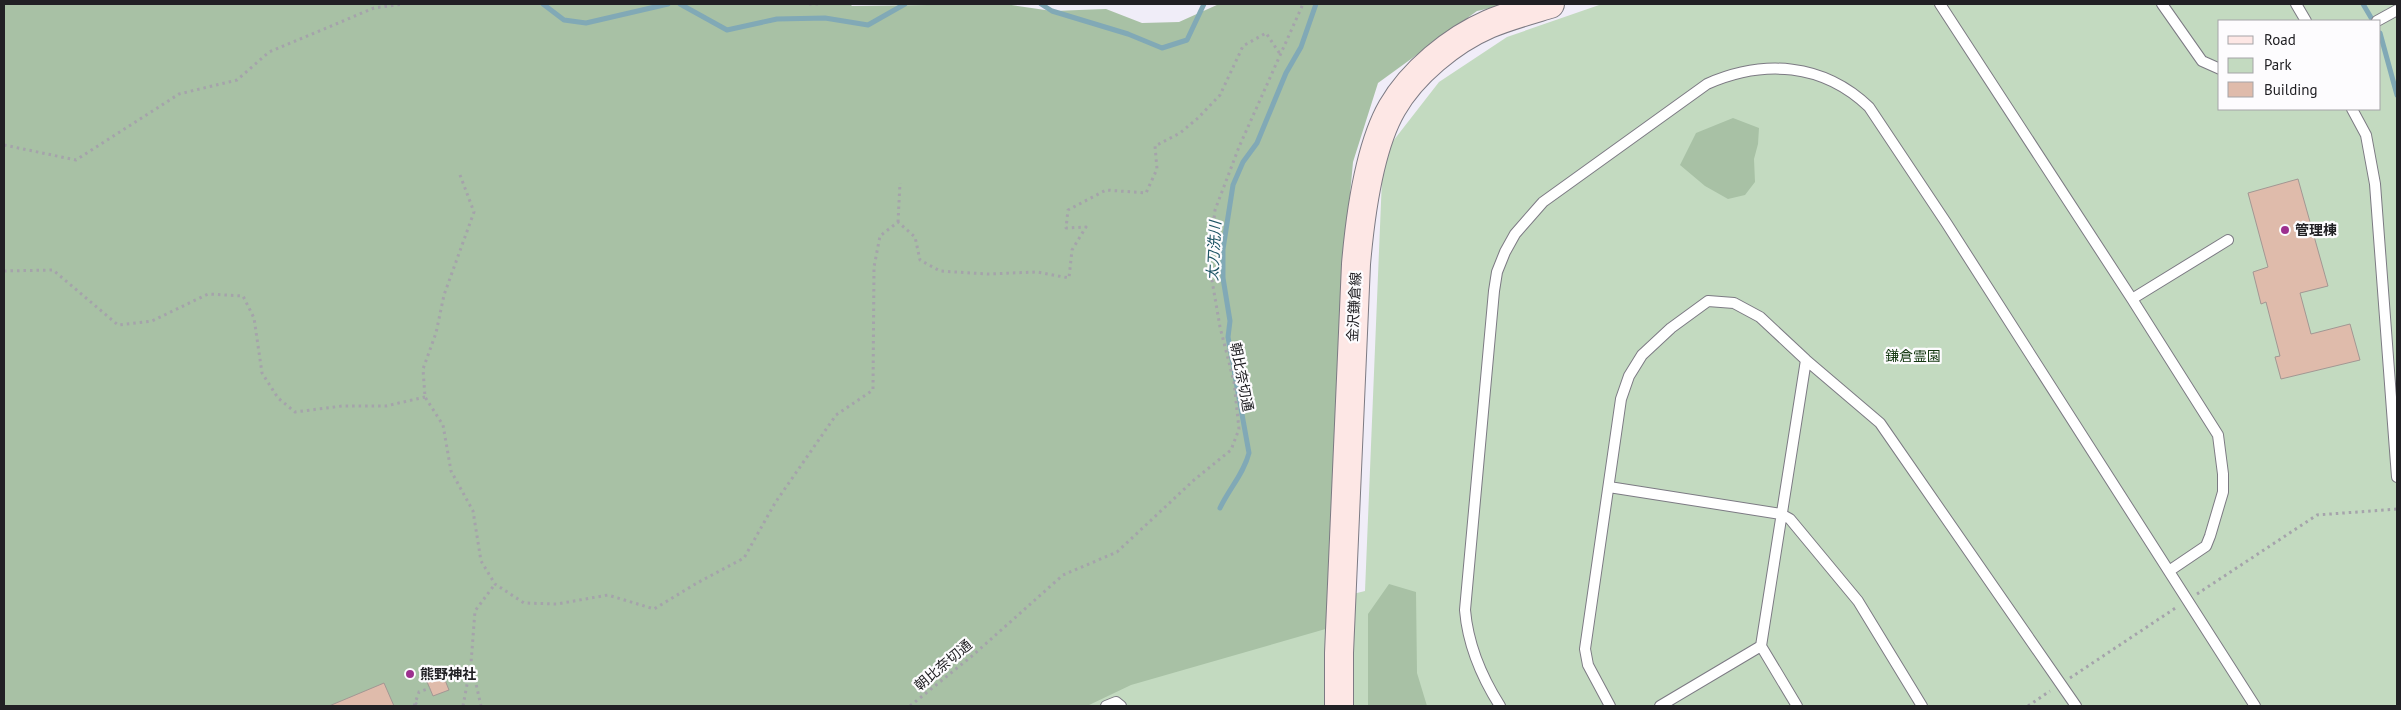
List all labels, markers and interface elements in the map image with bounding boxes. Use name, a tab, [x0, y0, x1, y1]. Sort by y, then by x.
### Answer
legend	[2218, 20, 2381, 110]
text: Road	[2264, 30, 2296, 49]
text: Park	[2264, 55, 2292, 74]
text: Building	[2264, 80, 2318, 99]
water label: 太刀洗川	[1202, 219, 1225, 281]
place label: 管理棟	[2295, 221, 2337, 239]
marker: 管理棟	[2279, 224, 2291, 236]
street label: 金沢鎌倉線	[1343, 272, 1365, 342]
street label: 朝比奈切通	[1226, 341, 1258, 413]
park label: 鎌倉霊園	[1885, 347, 1941, 365]
street label: 朝比奈切通	[910, 636, 976, 694]
place label: 熊野神社	[420, 665, 476, 683]
marker: 熊野神社	[404, 668, 416, 680]

